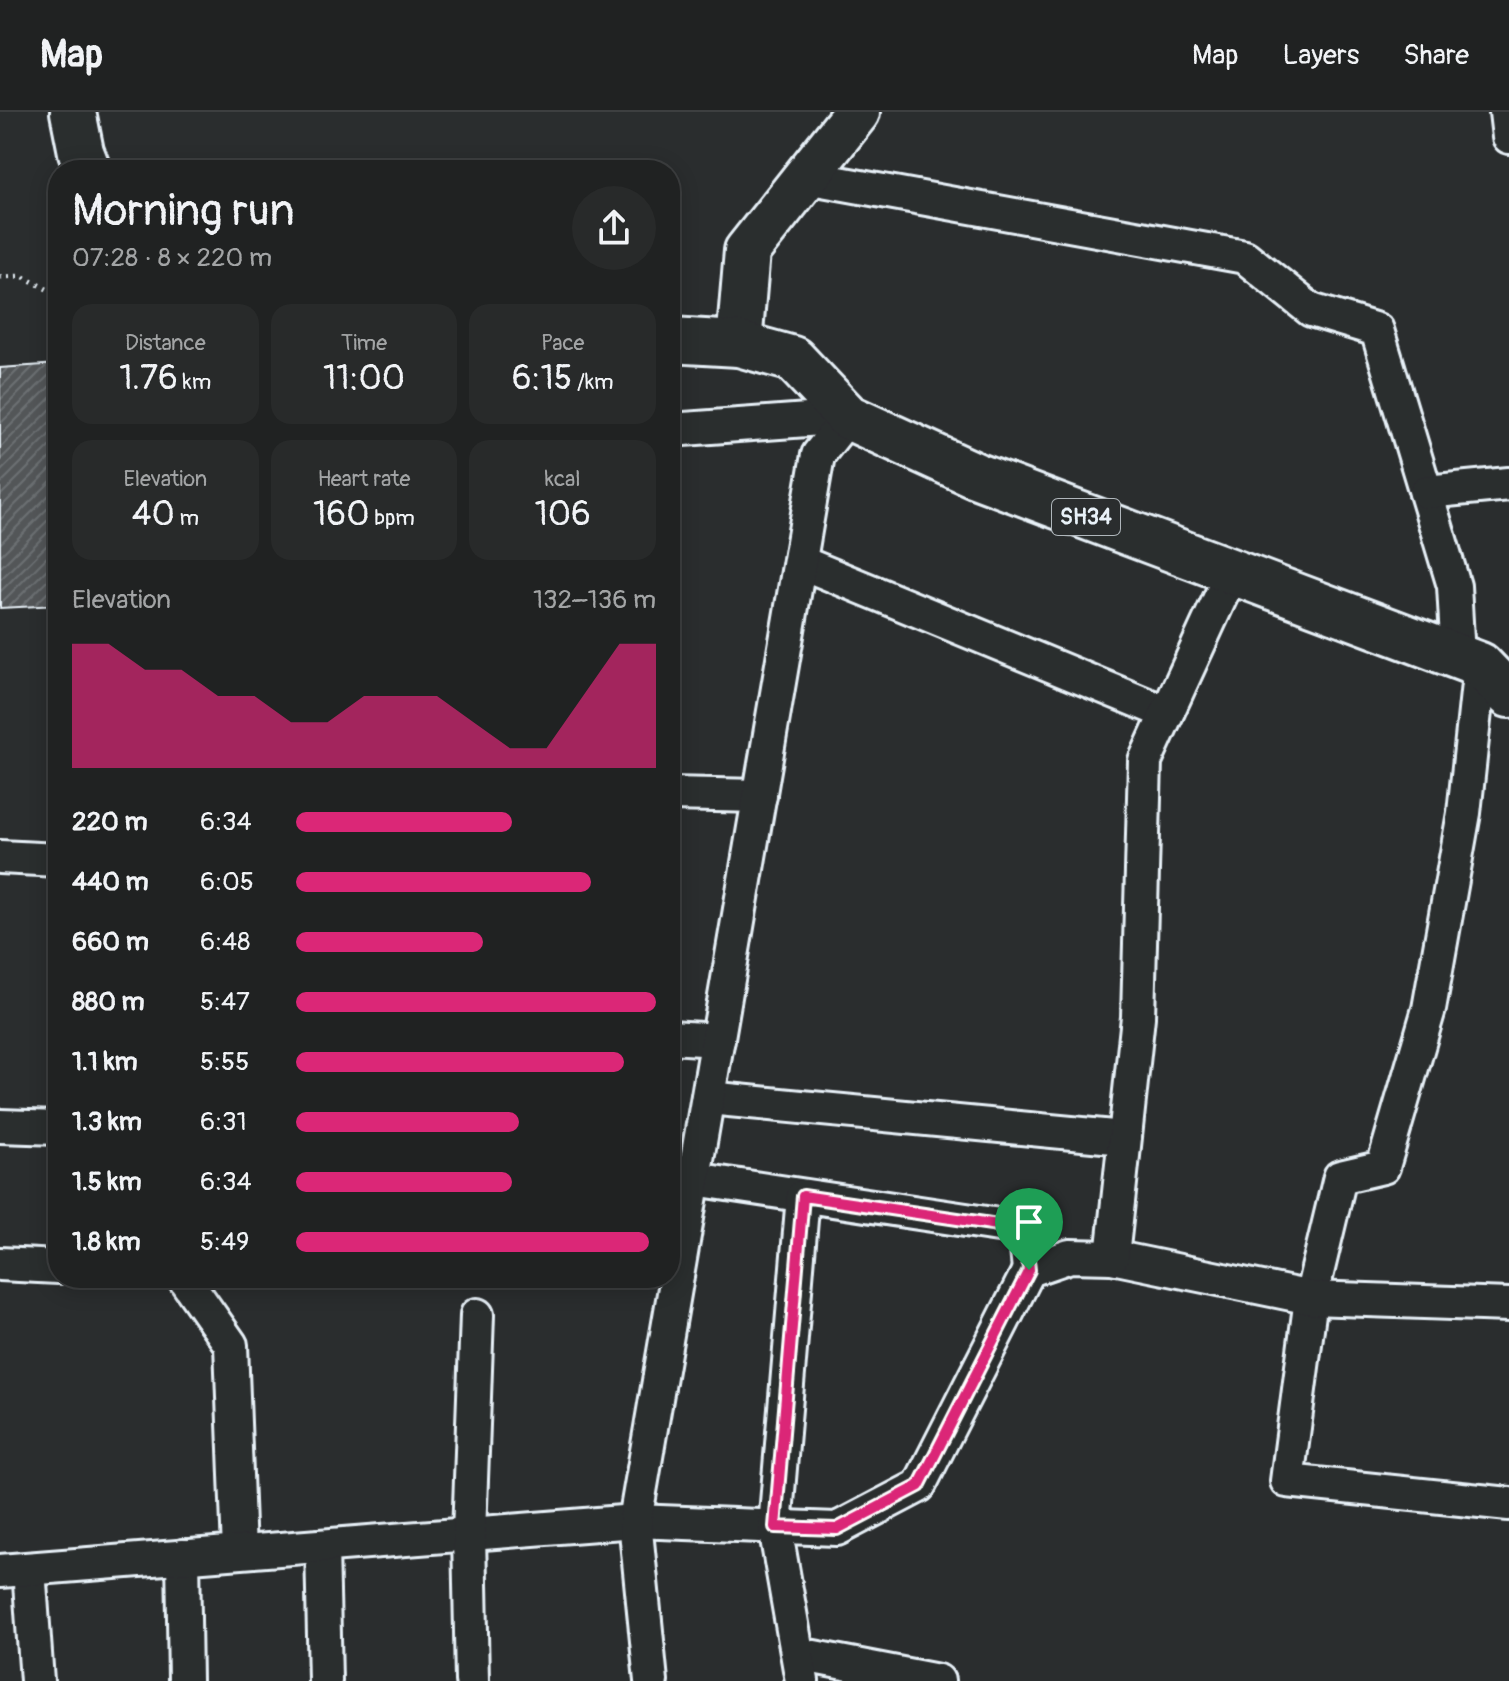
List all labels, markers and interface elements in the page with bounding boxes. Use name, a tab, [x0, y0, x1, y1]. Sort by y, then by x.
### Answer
text: Map	[40, 31, 103, 79]
text: Map	[1192, 38, 1238, 73]
text: Layers	[1282, 38, 1359, 73]
text: Share	[1403, 38, 1469, 73]
text: Morning run	[72, 184, 295, 239]
button: share	[572, 186, 656, 270]
text: 07:28 · 8 × 220 m	[72, 242, 272, 274]
text: Distance	[125, 329, 206, 357]
text: Time	[341, 329, 387, 357]
text: Pace	[541, 329, 584, 357]
text: 1.76	[119, 357, 178, 400]
text: 11:00	[323, 357, 405, 400]
text: 6:15	[512, 357, 572, 400]
text: km	[178, 368, 211, 396]
text: /km	[572, 368, 614, 396]
text: Elevation	[123, 465, 207, 493]
text: Heart rate	[318, 465, 410, 493]
text: kcal	[545, 465, 581, 493]
text: 40	[132, 493, 175, 536]
text: 160	[313, 493, 369, 536]
text: 106	[535, 493, 591, 536]
road number: SH34	[1052, 499, 1120, 535]
text: m	[175, 504, 199, 532]
text: bpm	[369, 504, 415, 532]
text: Elevation	[72, 584, 171, 616]
text: 132–136 m	[533, 584, 656, 616]
text: 220 m	[72, 806, 148, 838]
text: 6:34	[200, 806, 252, 838]
text: 440 m	[72, 866, 149, 898]
text: 6:05	[200, 866, 254, 898]
text: 660 m	[72, 926, 149, 958]
text: 6:48	[200, 926, 250, 958]
text: 880 m	[72, 986, 145, 1018]
text: 5:47	[200, 986, 250, 1018]
text: 1.1 km	[72, 1046, 138, 1078]
text: 5:55	[200, 1046, 249, 1078]
text: 1.3 km	[72, 1106, 142, 1138]
text: 6:31	[200, 1106, 247, 1138]
text: 1.5 km	[72, 1166, 142, 1198]
text: 6:34	[200, 1166, 252, 1198]
pin	[995, 1188, 1063, 1270]
icon: arrive	[1007, 1200, 1051, 1244]
text: 1.8 km	[72, 1226, 141, 1258]
text: 5:49	[200, 1226, 250, 1258]

